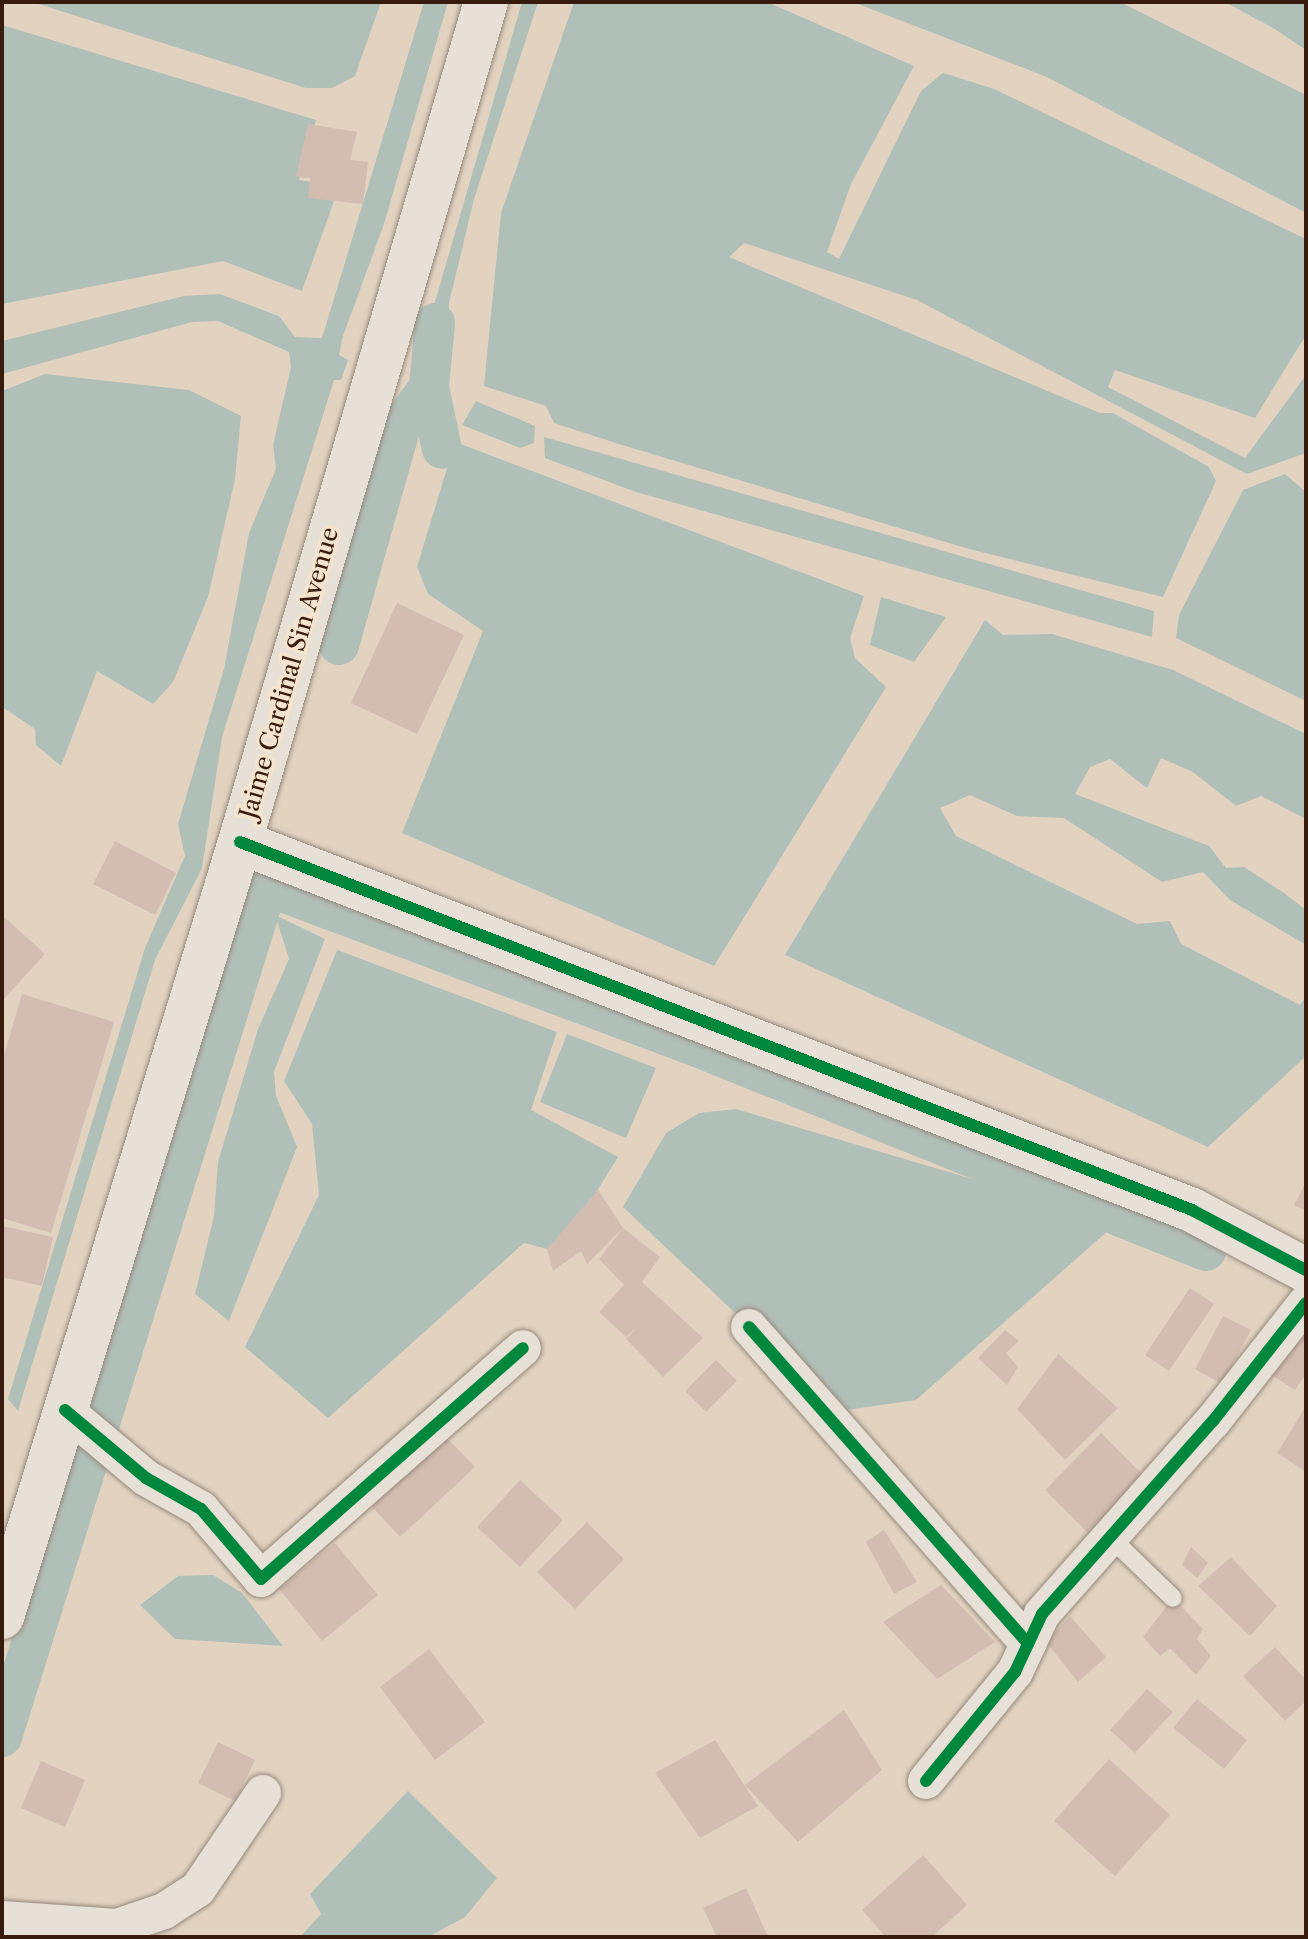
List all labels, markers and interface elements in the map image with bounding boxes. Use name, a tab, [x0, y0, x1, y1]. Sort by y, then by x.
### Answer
street label: Jaime Cardinal Sin Avenue	[233, 523, 345, 823]

